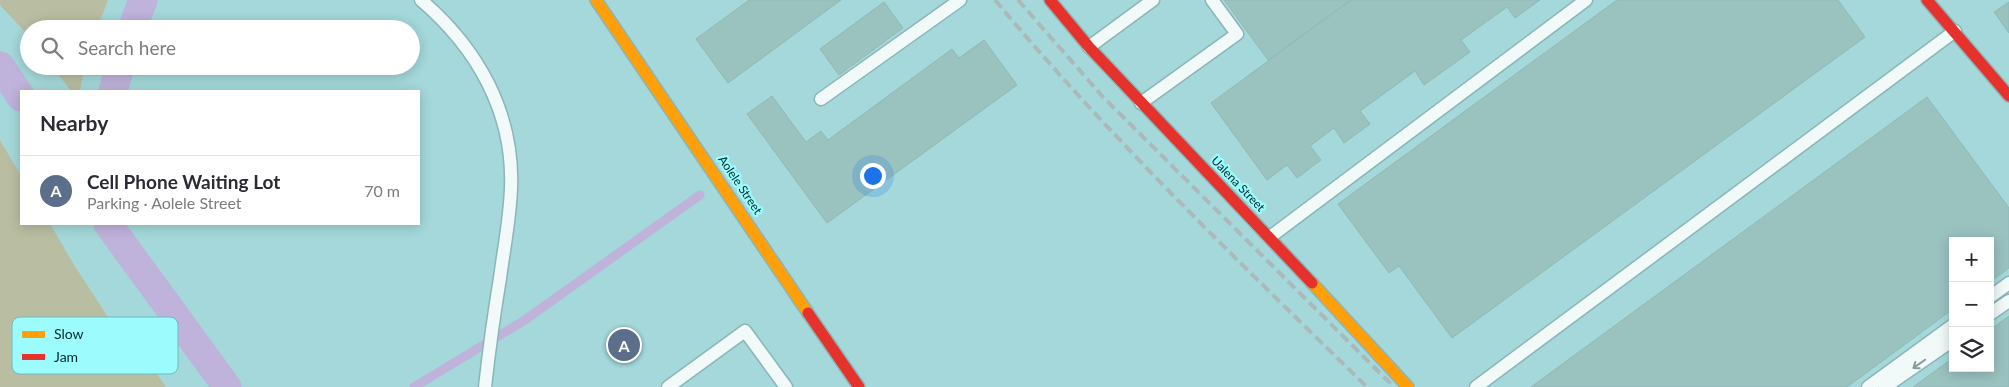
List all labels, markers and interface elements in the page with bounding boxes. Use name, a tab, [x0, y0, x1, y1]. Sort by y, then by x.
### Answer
search box	[20, 20, 420, 75]
icon: search	[38, 34, 66, 62]
text: Search here	[78, 36, 176, 59]
text: Nearby	[40, 110, 108, 135]
street label: Aolele Street	[715, 152, 766, 218]
street label: Ualena Street	[1208, 153, 1269, 215]
your location	[860, 163, 886, 189]
text: Cell Phone Waiting Lot	[87, 170, 280, 193]
text: A	[50, 181, 62, 200]
text: 70 m	[364, 181, 400, 200]
text: Parking · Aolele Street	[87, 193, 242, 212]
map controls	[1949, 237, 1994, 372]
button: +	[1949, 237, 1994, 282]
button: −	[1949, 282, 1994, 327]
legend	[12, 317, 178, 374]
text: Slow	[54, 325, 84, 342]
pin: A	[608, 326, 640, 364]
button: layers	[1949, 327, 1994, 372]
text: Jam	[54, 348, 78, 365]
one-way arrow	[1912, 359, 1926, 369]

